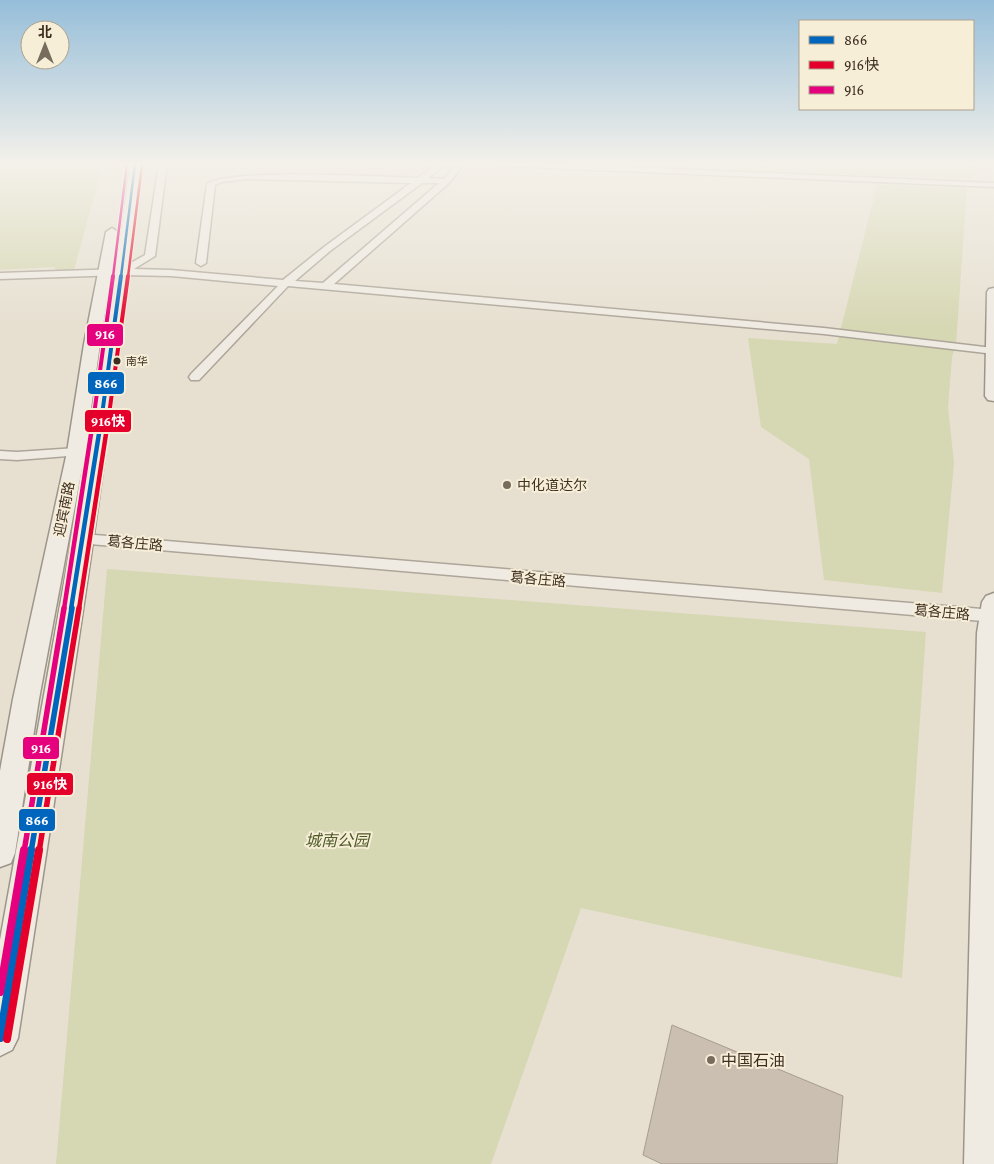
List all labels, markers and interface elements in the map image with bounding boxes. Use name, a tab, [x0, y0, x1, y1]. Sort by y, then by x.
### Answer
north arrow	[20, 20, 70, 70]
legend	[799, 20, 974, 110]
text: 北	[38, 24, 52, 40]
text: 866	[844, 32, 867, 48]
text: 916快	[844, 57, 879, 73]
text: 916	[844, 82, 864, 98]
line badge: 916	[86, 323, 124, 347]
text: 916	[95, 326, 115, 342]
place label: 南华	[126, 355, 148, 367]
marker: 南华	[112, 356, 122, 366]
line badge: 866	[87, 371, 125, 395]
text: 866	[94, 375, 118, 391]
line badge: 916快	[84, 409, 132, 433]
text: 916快	[91, 413, 125, 429]
place label: 中化道达尔	[517, 477, 587, 493]
marker: 中化道达尔	[501, 479, 513, 491]
street label: 迎宾南路	[51, 480, 77, 538]
street label: 葛各庄路	[106, 533, 164, 553]
street label: 葛各庄路	[509, 569, 567, 589]
street label: 葛各庄路	[913, 602, 971, 622]
line badge: 916	[22, 736, 60, 760]
text: 916	[31, 740, 51, 756]
line badge: 916快	[26, 772, 74, 796]
text: 916快	[33, 776, 67, 792]
line badge: 866	[18, 808, 56, 832]
text: 866	[25, 812, 49, 828]
park label: 城南公园	[305, 832, 371, 849]
place label: 中国石油	[721, 1052, 785, 1069]
marker: 中国石油	[705, 1054, 717, 1066]

